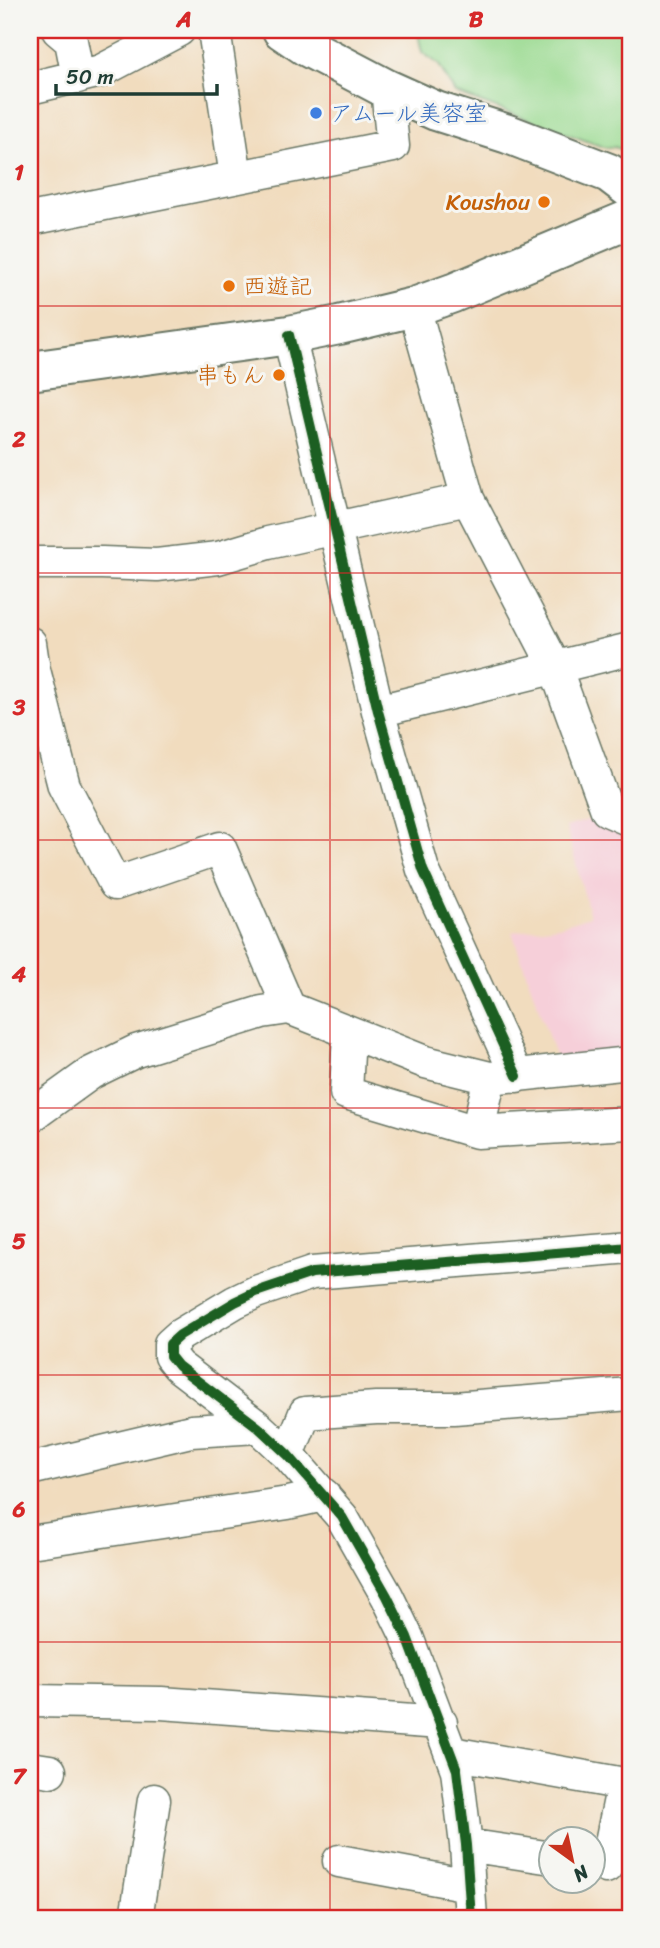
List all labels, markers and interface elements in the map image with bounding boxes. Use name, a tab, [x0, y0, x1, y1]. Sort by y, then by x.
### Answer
text: A	[175, 0, 192, 40]
text: B	[469, 0, 484, 40]
scale bar	[56, 52, 217, 96]
text: 50 m	[66, 58, 114, 96]
place label: アムール美容室	[330, 93, 487, 134]
marker: アムール美容室	[308, 105, 324, 121]
text: 1	[14, 152, 24, 193]
place label: Koushou	[446, 182, 531, 223]
marker: Koushou	[536, 194, 552, 210]
place label: 西遊記	[243, 266, 312, 307]
marker: 西遊記	[221, 278, 237, 294]
place label: 串もん	[196, 355, 265, 396]
marker: 串もん	[271, 367, 287, 383]
text: 2	[11, 419, 26, 460]
text: 3	[12, 687, 26, 728]
text: 4	[11, 954, 27, 995]
text: 5	[12, 1221, 26, 1262]
text: 6	[11, 1489, 26, 1530]
text: 7	[12, 1756, 27, 1797]
north arrow	[538, 1826, 608, 1896]
text: N	[566, 1856, 596, 1892]

